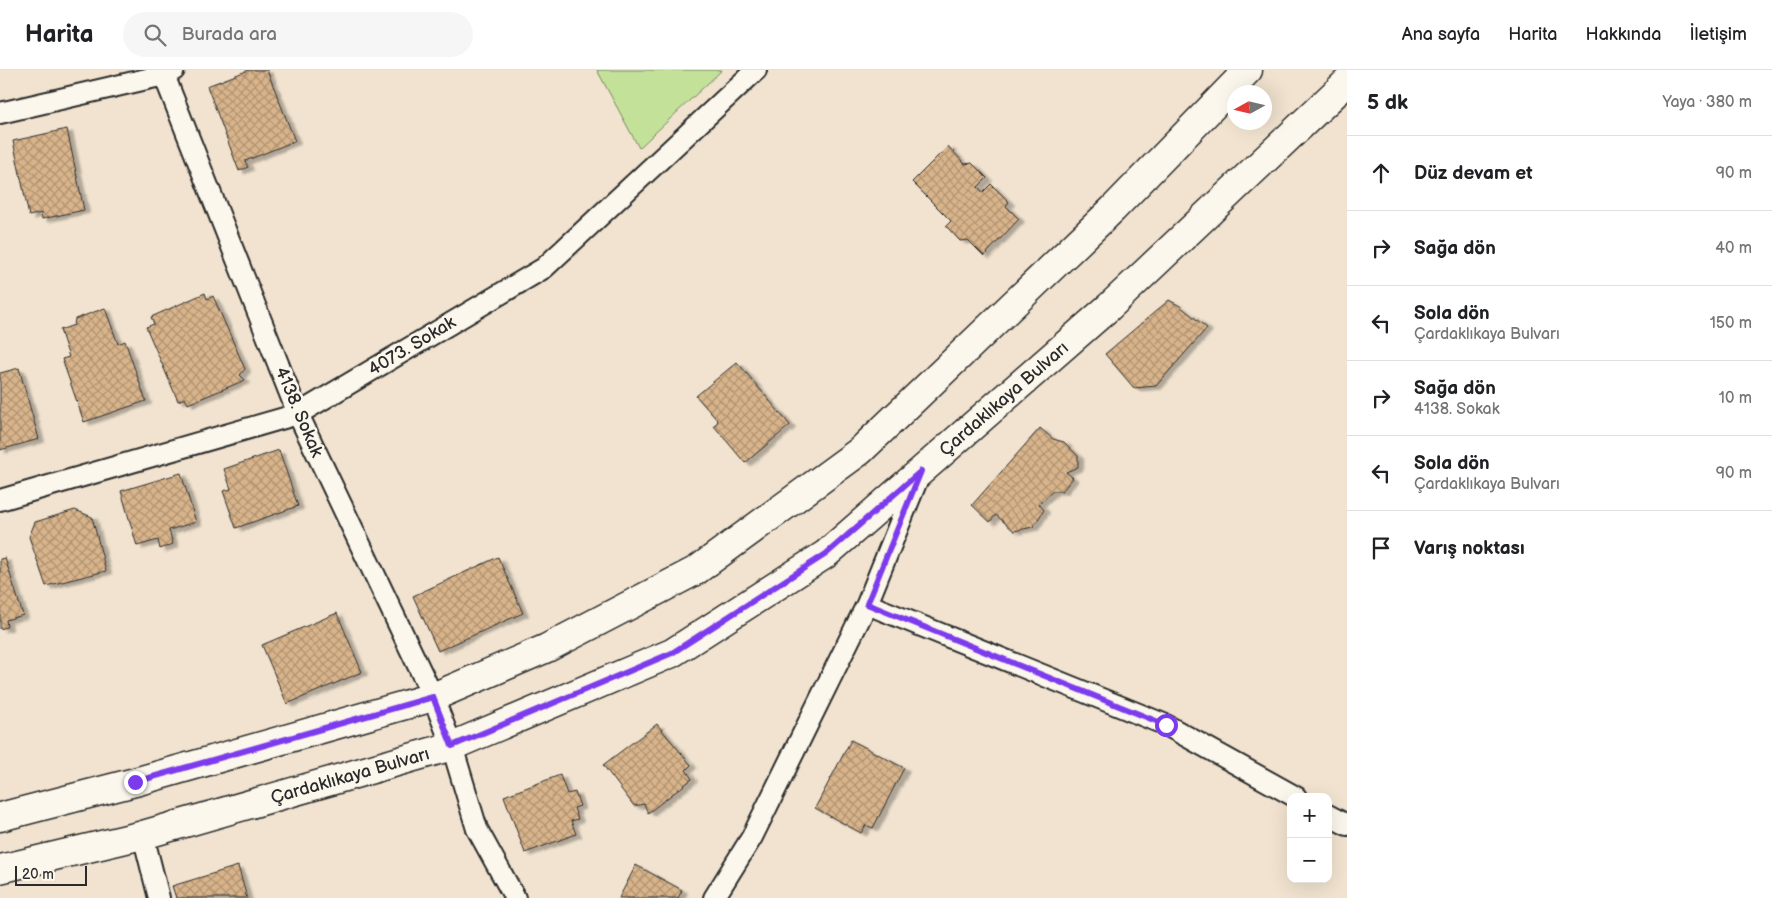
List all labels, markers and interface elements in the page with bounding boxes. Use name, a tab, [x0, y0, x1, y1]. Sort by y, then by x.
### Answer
search box	[123, 12, 473, 57]
text: Harita	[25, 20, 93, 49]
icon: search	[141, 21, 169, 49]
text: Burada ara	[181, 23, 277, 46]
text: Ana sayfa	[1402, 24, 1480, 45]
text: Harita	[1508, 24, 1557, 45]
text: Hakkında	[1585, 24, 1661, 45]
text: İletişim	[1689, 24, 1747, 45]
north arrow	[1227, 85, 1272, 130]
text: 5 dk	[1367, 90, 1408, 115]
text: Yaya · 380 m	[1663, 93, 1752, 112]
icon: ahead	[1367, 159, 1395, 187]
text: Düz devam et	[1414, 162, 1533, 185]
text: 90 m	[1716, 164, 1752, 183]
icon: right	[1367, 234, 1395, 262]
text: Sağa dön	[1414, 237, 1496, 260]
text: 40 m	[1715, 239, 1752, 258]
text: Sola dön	[1414, 302, 1490, 325]
icon: left	[1367, 309, 1395, 337]
street label: 4073. Sokak	[365, 312, 460, 380]
text: 150 m	[1710, 314, 1752, 333]
text: Çardaklıkaya Bulvarı	[1414, 325, 1560, 344]
street label: Çardaklıkaya Bulvarı	[935, 337, 1073, 461]
street label: 4138. Sokak	[271, 364, 328, 461]
text: Sağa dön	[1414, 377, 1496, 400]
icon: right	[1367, 384, 1395, 412]
text: 10 m	[1719, 389, 1752, 408]
text: 4138. Sokak	[1414, 400, 1499, 419]
text: Sola dön	[1414, 452, 1490, 475]
icon: left	[1367, 459, 1395, 487]
text: 90 m	[1716, 464, 1752, 483]
text: Çardaklıkaya Bulvarı	[1414, 475, 1560, 494]
icon: arrive	[1367, 534, 1395, 562]
text: Varış noktası	[1414, 537, 1525, 560]
route start	[1155, 714, 1178, 737]
street label: Çardaklıkaya Bulvarı	[268, 743, 432, 809]
route end	[124, 771, 147, 794]
map controls	[1287, 793, 1332, 883]
button: +	[1287, 793, 1332, 838]
button: −	[1287, 838, 1332, 883]
scale bar	[15, 863, 88, 886]
text: 20 m	[22, 866, 54, 883]

